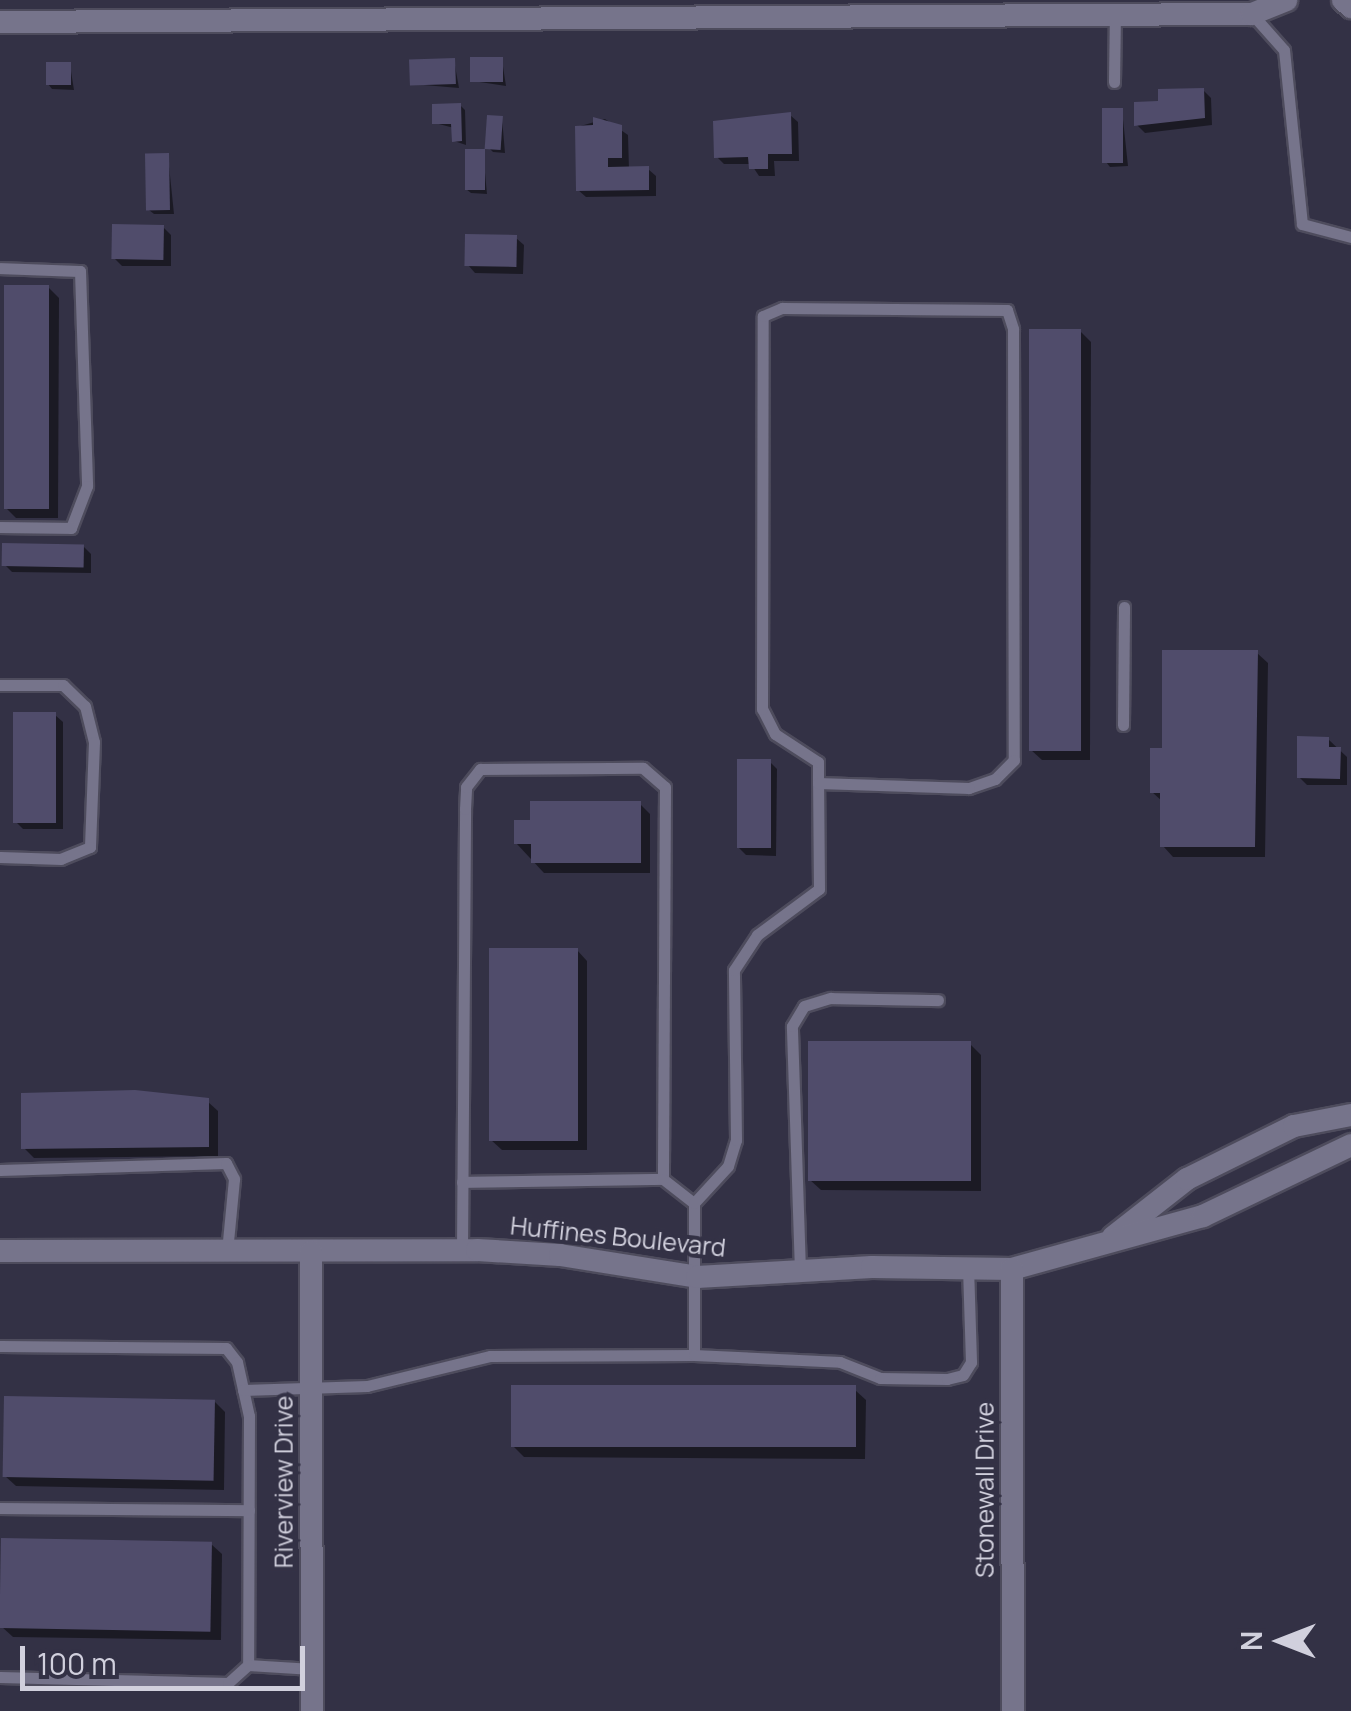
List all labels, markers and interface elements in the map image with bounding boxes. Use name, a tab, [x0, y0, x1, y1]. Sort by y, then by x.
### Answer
street label: Huffines Boulevard	[509, 1211, 727, 1263]
street label: Riverview Drive	[269, 1396, 299, 1568]
street label: Stonewall Drive	[970, 1402, 1000, 1578]
north arrow	[1231, 1591, 1331, 1691]
scale bar	[25, 1626, 310, 1688]
text: N	[1232, 1631, 1270, 1651]
text: 100 m	[37, 1643, 117, 1684]

